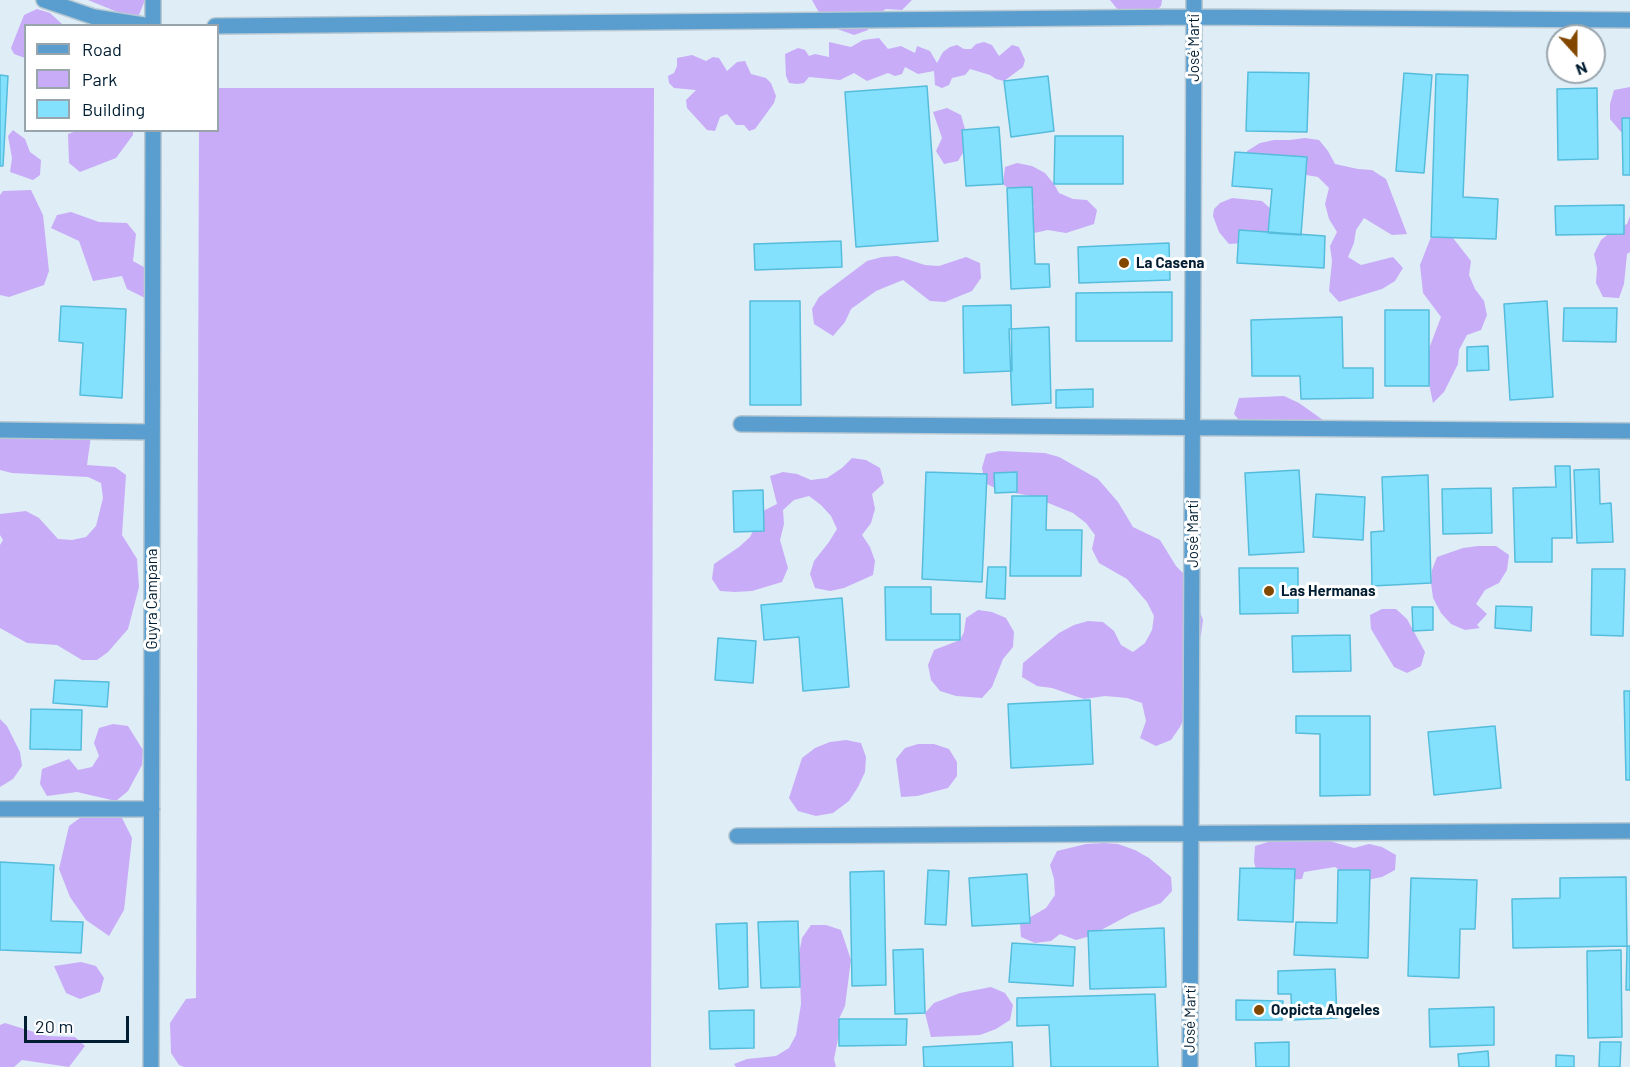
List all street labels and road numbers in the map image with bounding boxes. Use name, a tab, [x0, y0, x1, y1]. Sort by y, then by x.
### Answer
street label: José Martí	[1185, 14, 1203, 82]
street label: José Martí	[1184, 500, 1202, 568]
street label: Guyra Campana	[143, 548, 161, 650]
street label: José Martí	[1180, 985, 1200, 1053]

